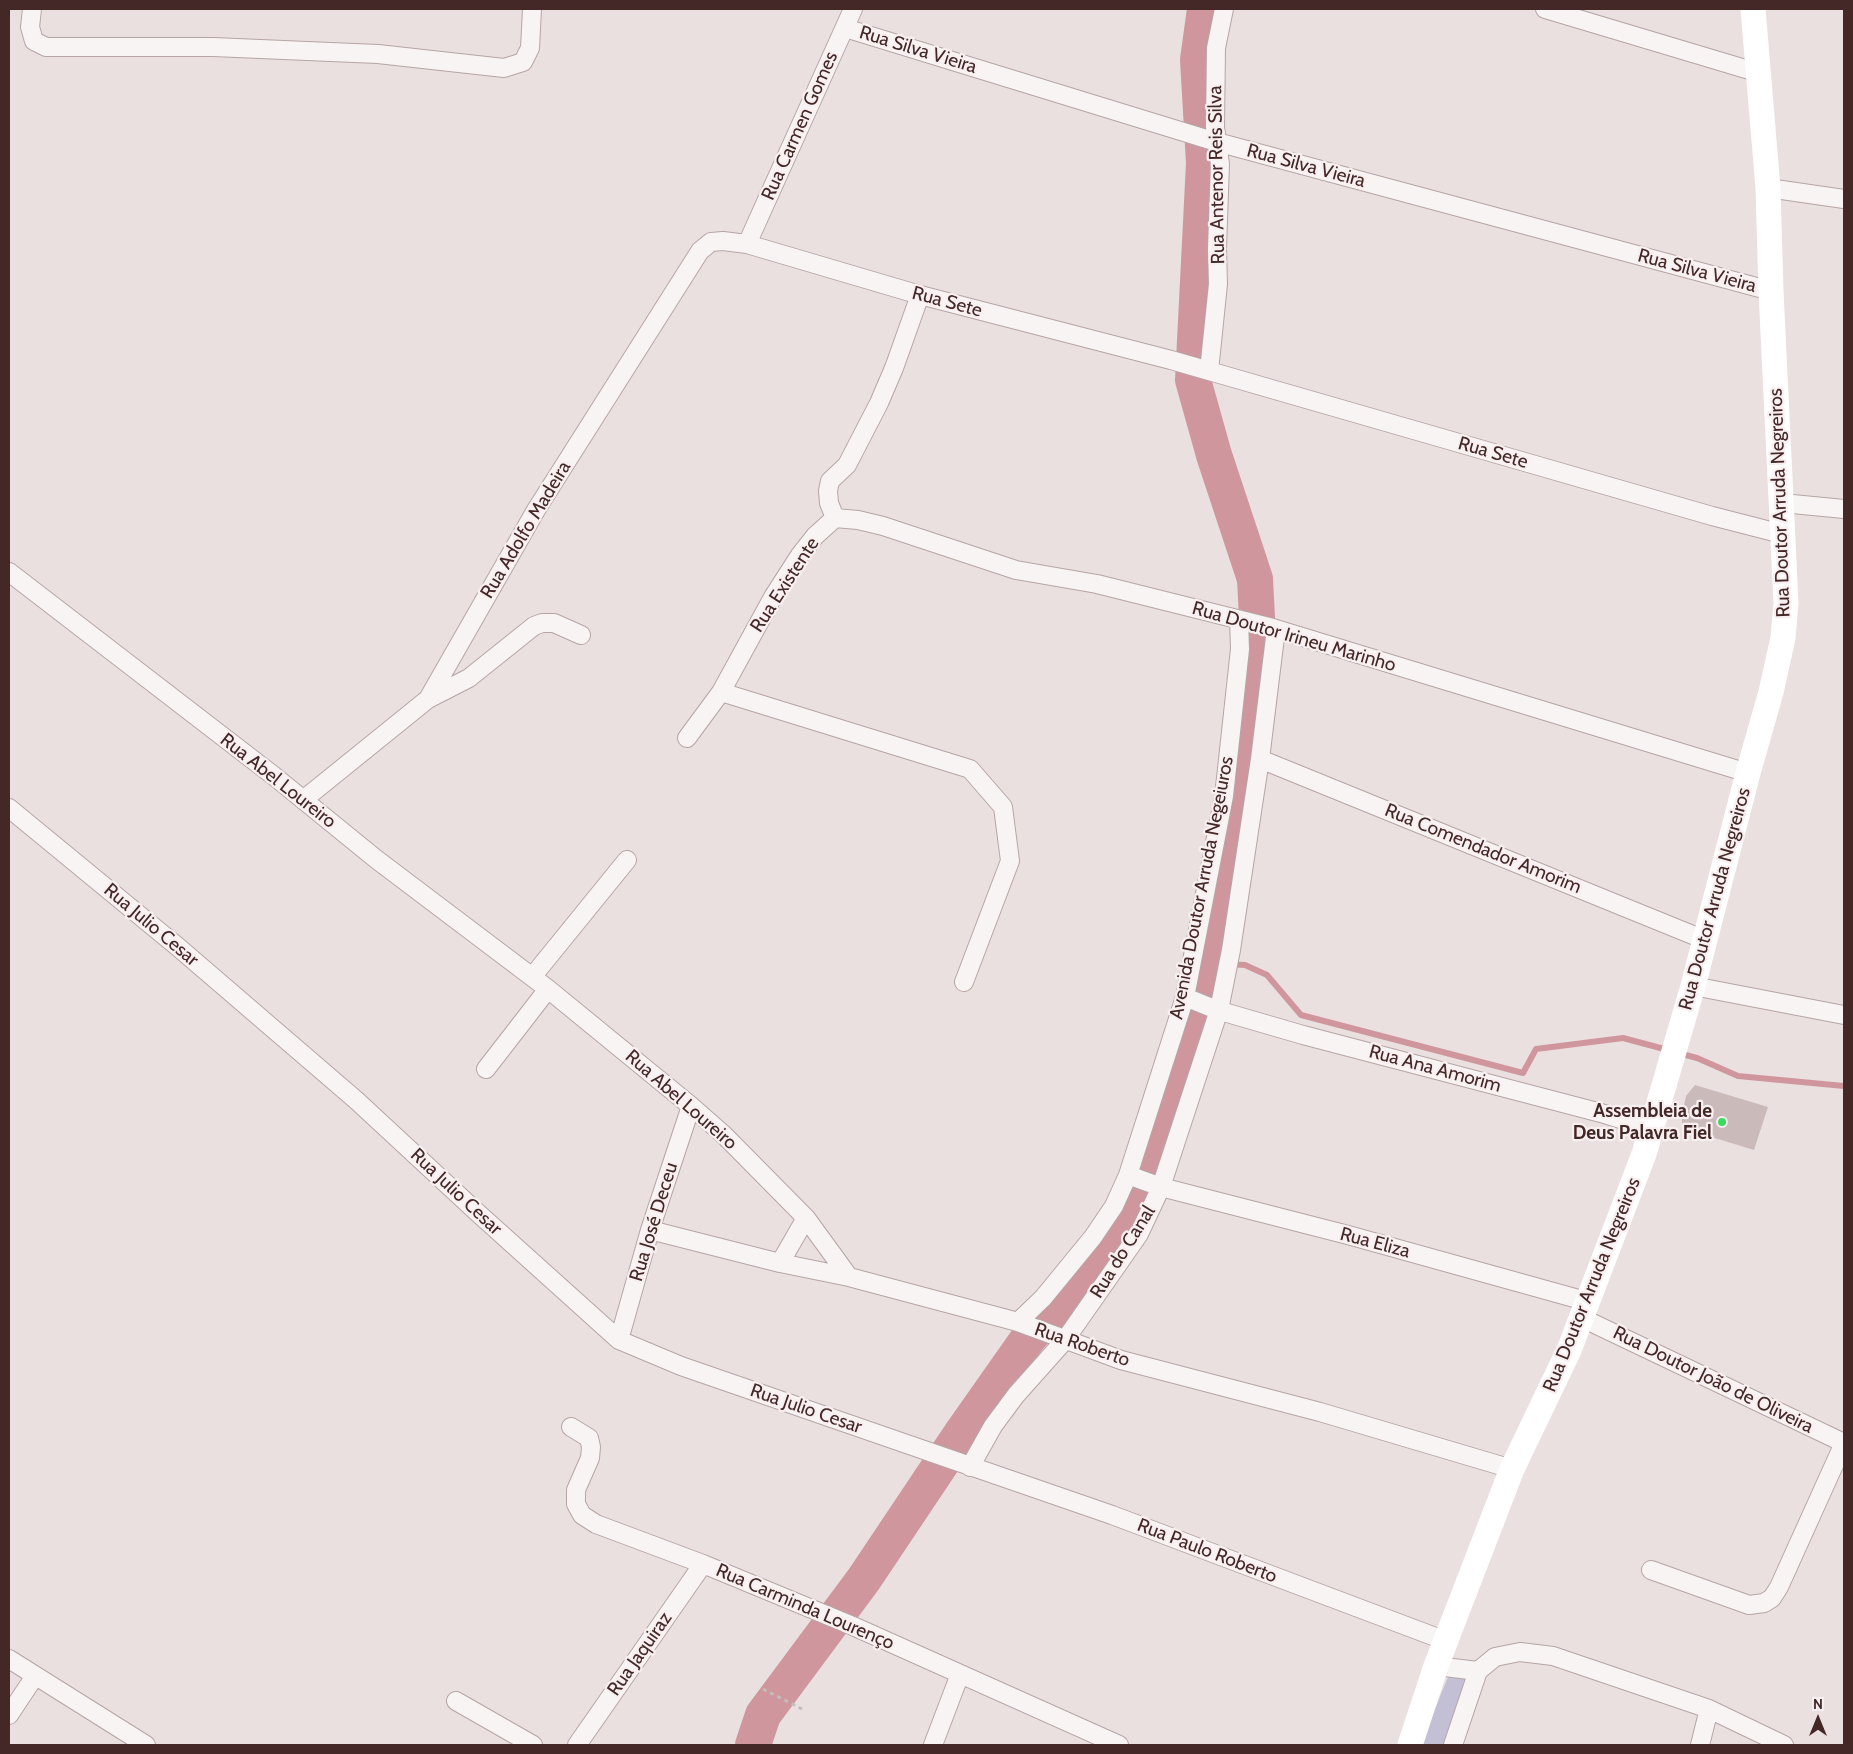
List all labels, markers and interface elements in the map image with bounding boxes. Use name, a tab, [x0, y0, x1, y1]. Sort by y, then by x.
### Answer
street label: Rua Silva Vieira	[856, 21, 980, 79]
street label: Rua Carmen Gomes	[757, 48, 843, 204]
street label: Rua Antenor Reis Silva	[1204, 85, 1230, 265]
street label: Rua Silva Vieira	[1244, 139, 1368, 193]
street label: Rua Silva Vieira	[1635, 244, 1759, 298]
street label: Rua Sete	[910, 282, 984, 322]
street label: Rua Doutor Arruda Negreiros	[1765, 388, 1795, 618]
street label: Rua Sete	[1456, 432, 1530, 474]
street label: Rua Adolfo Madeira	[476, 457, 576, 603]
street label: Rua Existente	[746, 533, 824, 637]
street label: Rua Doutor Irineu Marinho	[1190, 597, 1398, 677]
street label: Rua Abel Loureiro	[216, 729, 340, 833]
street label: Avenida Doutor Arruda Negeiuros	[1165, 755, 1239, 1021]
street label: Rua Doutor Arruda Negreiros	[1674, 785, 1756, 1013]
street label: Rua Comendador Amorim	[1381, 799, 1585, 899]
street label: Rua Julio Cesar	[99, 879, 203, 971]
street label: Rua Ana Amorim	[1366, 1040, 1504, 1098]
street label: Rua Abel Loureiro	[620, 1045, 742, 1155]
place label: Assembleia de Deus Palavra Fiel	[1573, 1100, 1712, 1144]
marker: Assembleia de Deus Palavra Fiel	[1716, 1116, 1728, 1128]
street label: Rua Julio Cesar	[406, 1144, 506, 1240]
street label: Rua José Deceu	[625, 1160, 683, 1284]
street label: Rua Doutor Arruda Negreiros	[1538, 1174, 1646, 1396]
street label: Rua do Canal	[1086, 1201, 1160, 1303]
street label: Rua Eliza	[1337, 1223, 1413, 1263]
street label: Rua Roberto	[1031, 1318, 1133, 1372]
street label: Rua Doutor João de Oliveira	[1609, 1322, 1817, 1438]
street label: Rua Julio Cesar	[747, 1379, 865, 1439]
street label: Rua Paulo Roberto	[1134, 1514, 1280, 1588]
street label: Rua Carminda Lourenço	[712, 1559, 898, 1655]
street label: Rua Jaquiraz	[603, 1608, 677, 1700]
north arrow	[1793, 1694, 1843, 1744]
text: N	[1813, 1695, 1823, 1713]

